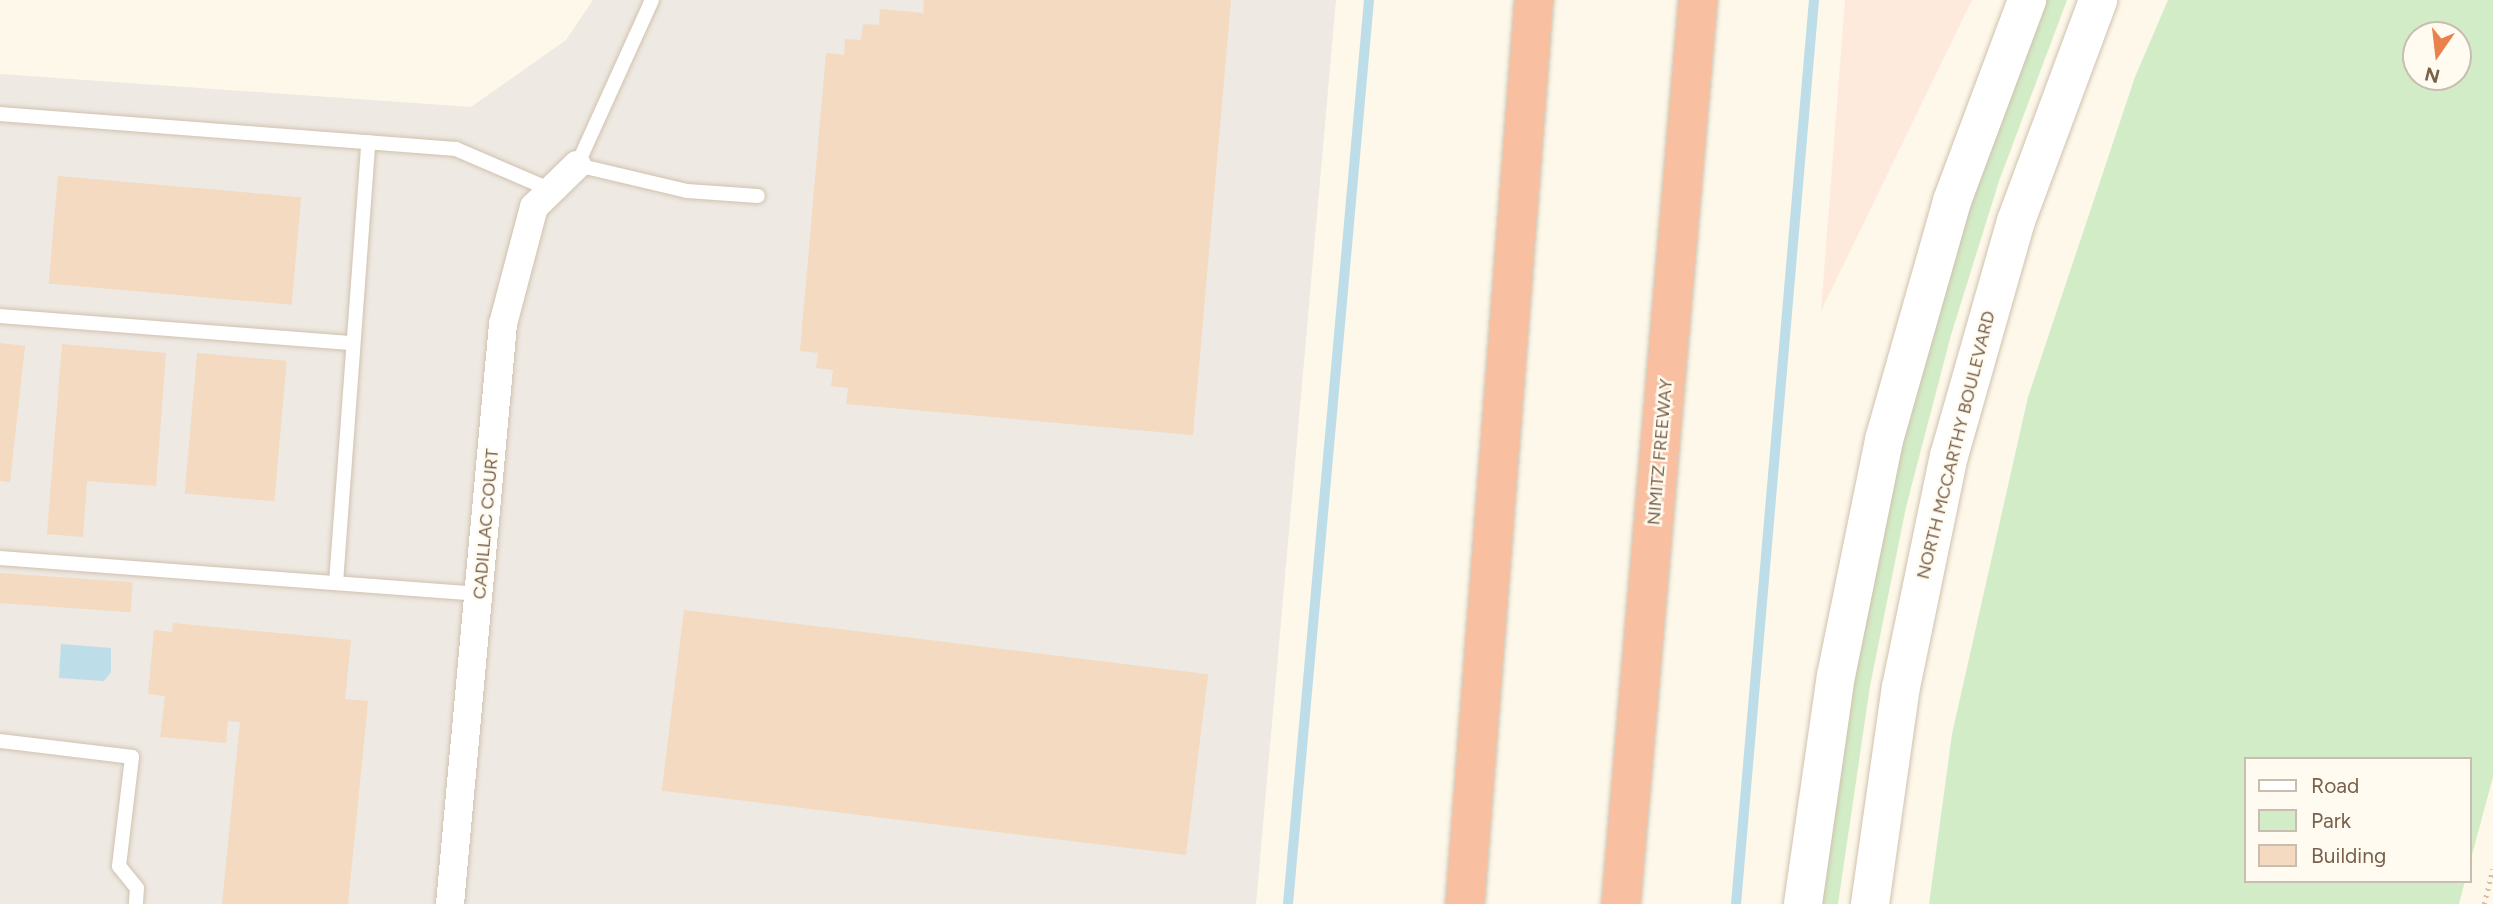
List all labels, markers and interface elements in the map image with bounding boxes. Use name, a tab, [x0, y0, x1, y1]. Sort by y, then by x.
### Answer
north arrow	[2402, 21, 2472, 91]
text: N	[2422, 62, 2442, 88]
street label: NORTH MCCARTHY BOULEVARD	[1912, 309, 2000, 581]
street label: NIMITZ FREEWAY	[1643, 378, 1677, 526]
street label: CADILLAC COURT	[469, 448, 503, 600]
legend	[2244, 757, 2472, 883]
text: Road	[2311, 773, 2359, 798]
text: Park	[2311, 808, 2351, 833]
text: Building	[2311, 843, 2386, 868]

